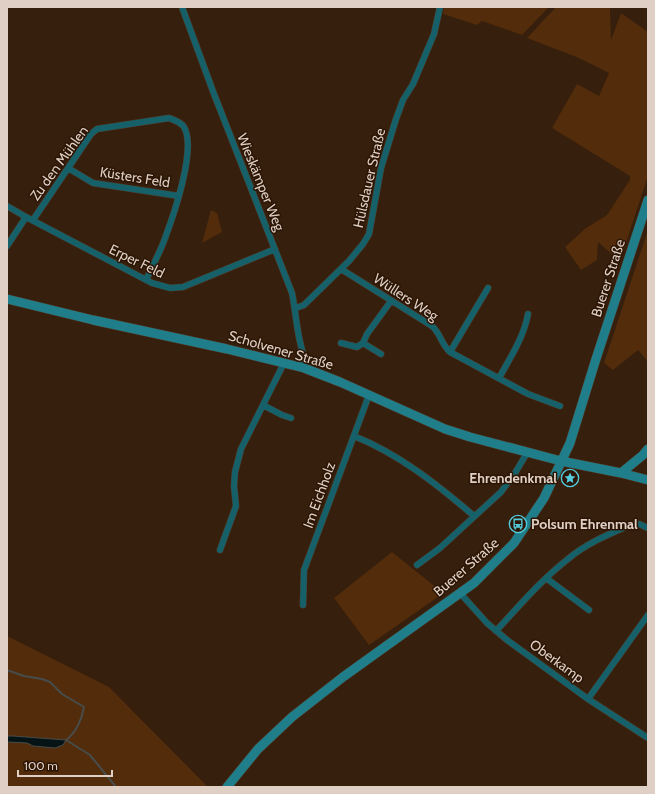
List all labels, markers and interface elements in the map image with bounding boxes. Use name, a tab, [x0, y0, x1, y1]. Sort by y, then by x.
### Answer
street label: Zu den Mühlen	[26, 122, 92, 204]
street label: Hülsdauer Straße	[349, 126, 389, 230]
street label: Wieskämper Weg	[233, 131, 289, 234]
street label: Küsters Feld	[99, 163, 171, 191]
street label: Buerer Straße	[587, 237, 629, 319]
street label: Erper Feld	[106, 240, 168, 282]
street label: Wüllers Weg	[370, 269, 443, 325]
street label: Scholvener Straße	[226, 326, 336, 374]
street label: Im Eichholz	[299, 459, 339, 531]
place icon: Ehrendenkmal	[560, 468, 580, 488]
place label: Ehrendenkmal	[469, 469, 557, 487]
bus stop icon: Polsum Ehrenmal	[508, 514, 528, 534]
place label: Polsum Ehrenmal	[531, 515, 638, 533]
street label: Buerer Straße	[430, 534, 502, 600]
street label: Oberkamp	[526, 635, 588, 687]
scale bar	[18, 752, 112, 778]
text: 100 m	[24, 758, 58, 773]

